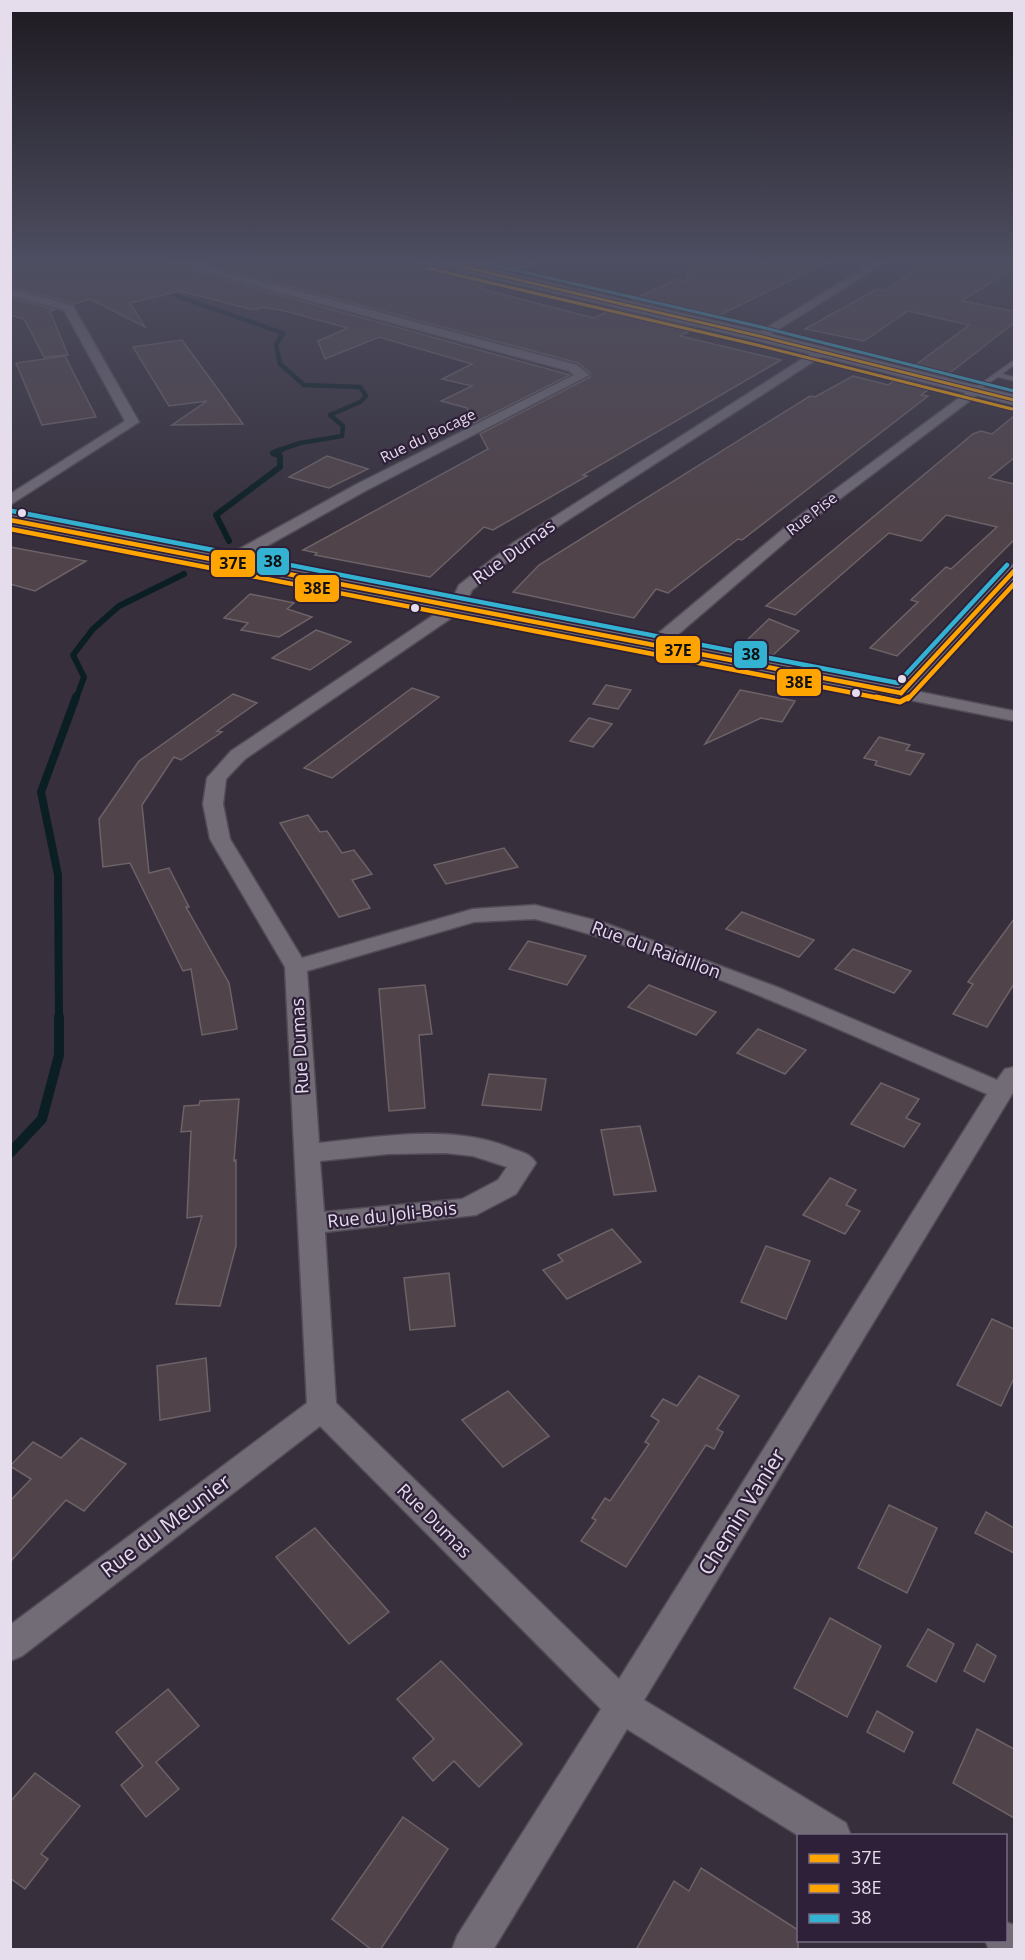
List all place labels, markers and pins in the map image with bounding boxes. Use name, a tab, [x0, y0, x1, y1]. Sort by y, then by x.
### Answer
unlabelled marker	[16, 507, 28, 519]
unlabelled marker	[409, 602, 421, 614]
unlabelled marker	[896, 673, 908, 685]
unlabelled marker	[850, 687, 862, 699]

